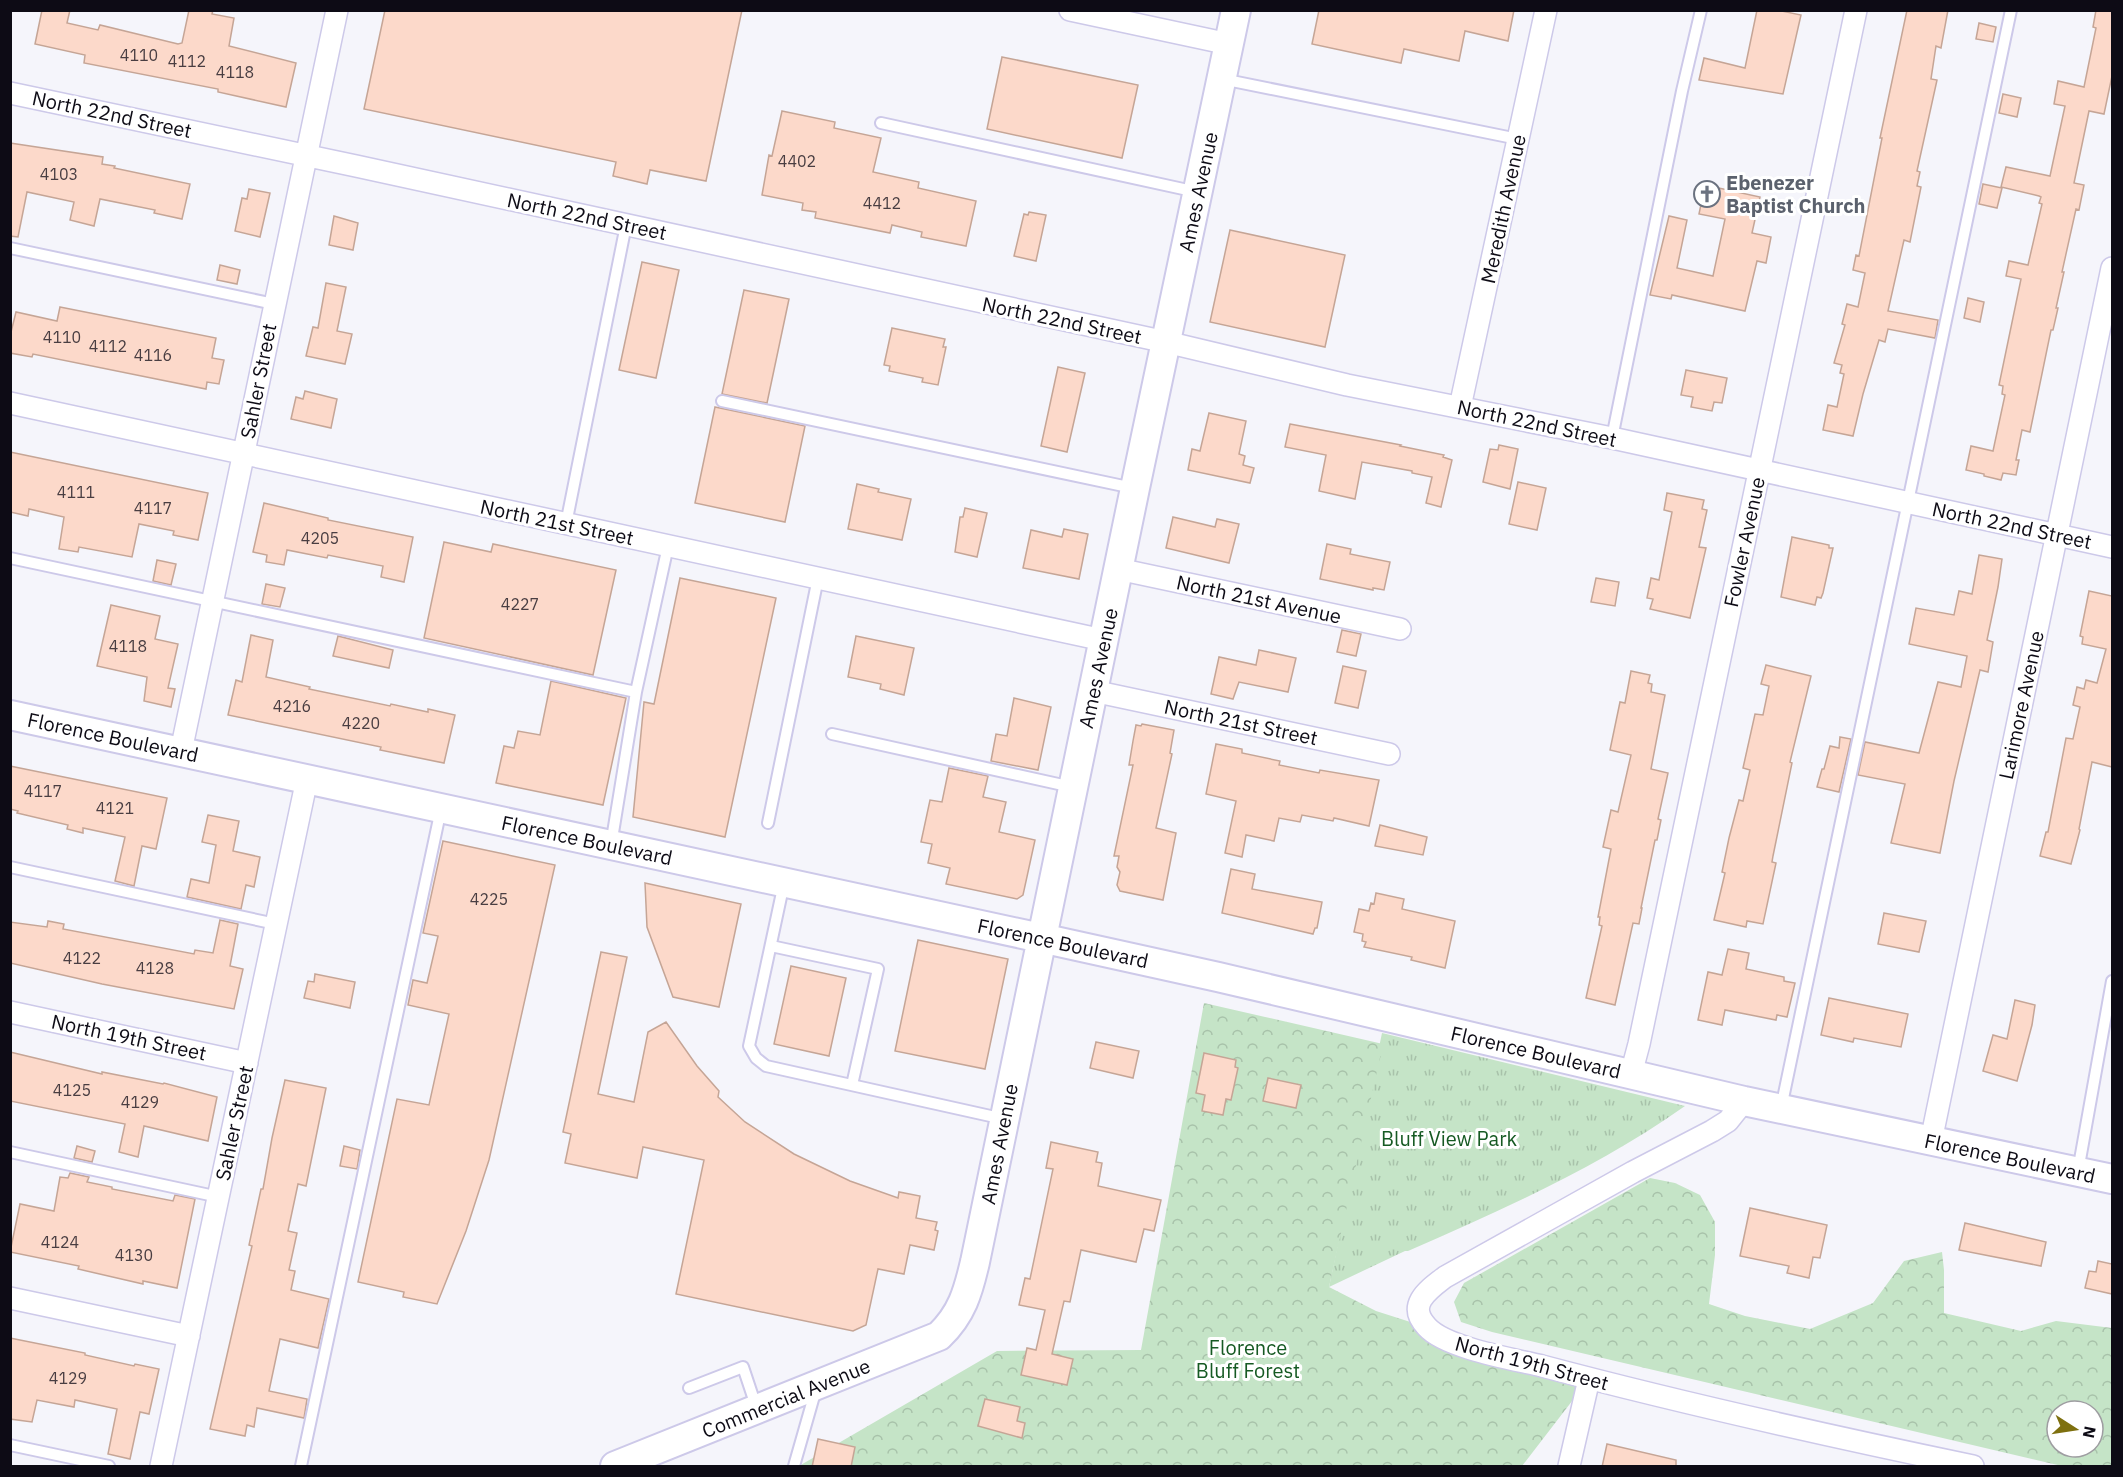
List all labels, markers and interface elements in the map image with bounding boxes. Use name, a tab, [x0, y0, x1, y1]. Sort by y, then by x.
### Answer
house number: 4110	[120, 45, 158, 65]
house number: 4112	[168, 51, 206, 71]
house number: 4118	[216, 62, 254, 82]
street label: North 22nd Street	[30, 84, 194, 144]
street label: Ames Avenue	[1172, 129, 1224, 255]
street label: Meredith Avenue	[1474, 132, 1532, 286]
house number: 4402	[778, 151, 816, 171]
house number: 4103	[40, 164, 78, 184]
place label: Ebenezer Baptist Church	[1726, 169, 1866, 219]
church icon: Ebenezer Baptist Church	[1692, 179, 1722, 209]
street label: North 22nd Street	[505, 186, 669, 246]
house number: 4412	[863, 193, 901, 213]
street label: North 22nd Street	[980, 290, 1144, 350]
street label: Sahler Street	[234, 321, 282, 441]
house number: 4110	[43, 327, 81, 347]
house number: 4112	[89, 336, 127, 356]
house number: 4116	[134, 345, 172, 365]
street label: North 22nd Street	[1455, 393, 1619, 453]
street label: Fowler Avenue	[1717, 474, 1771, 610]
house number: 4111	[57, 482, 95, 502]
street label: North 21st Street	[478, 493, 636, 551]
street label: North 22nd Street	[1930, 495, 2094, 555]
house number: 4117	[134, 498, 172, 518]
house number: 4205	[301, 528, 339, 548]
street label: North 21st Avenue	[1174, 568, 1344, 630]
house number: 4227	[501, 594, 539, 614]
street label: Ames Avenue	[1072, 605, 1124, 731]
street label: Larimore Avenue	[1992, 628, 2050, 782]
house number: 4118	[109, 636, 147, 656]
street label: North 21st Street	[1162, 693, 1320, 751]
house number: 4216	[273, 696, 311, 716]
street label: Florence Boulevard	[25, 706, 201, 768]
house number: 4220	[342, 713, 380, 733]
house number: 4117	[24, 781, 62, 801]
house number: 4121	[96, 798, 134, 818]
street label: Florence Boulevard	[499, 809, 675, 871]
house number: 4225	[470, 889, 508, 909]
street label: Florence Boulevard	[975, 912, 1151, 974]
house number: 4122	[63, 948, 101, 968]
house number: 4128	[136, 958, 174, 978]
street label: North 19th Street	[49, 1007, 209, 1067]
street label: Florence Boulevard	[1448, 1019, 1624, 1085]
street label: Sahler Street	[209, 1063, 259, 1183]
house number: 4125	[53, 1080, 91, 1100]
street label: Ames Avenue	[974, 1081, 1024, 1207]
house number: 4129	[121, 1092, 159, 1112]
park label: Bluff View Park	[1381, 1125, 1518, 1152]
street label: Florence Boulevard	[1922, 1127, 2098, 1189]
house number: 4124	[41, 1232, 79, 1252]
house number: 4130	[115, 1245, 153, 1265]
street label: North 19th Street	[1452, 1330, 1612, 1396]
park label: Florence Bluff Forest	[1196, 1334, 1300, 1384]
street label: Commercial Avenue	[698, 1352, 874, 1444]
house number: 4129	[49, 1368, 87, 1388]
north arrow	[2045, 1399, 2105, 1459]
text: N	[2079, 1424, 2101, 1440]

